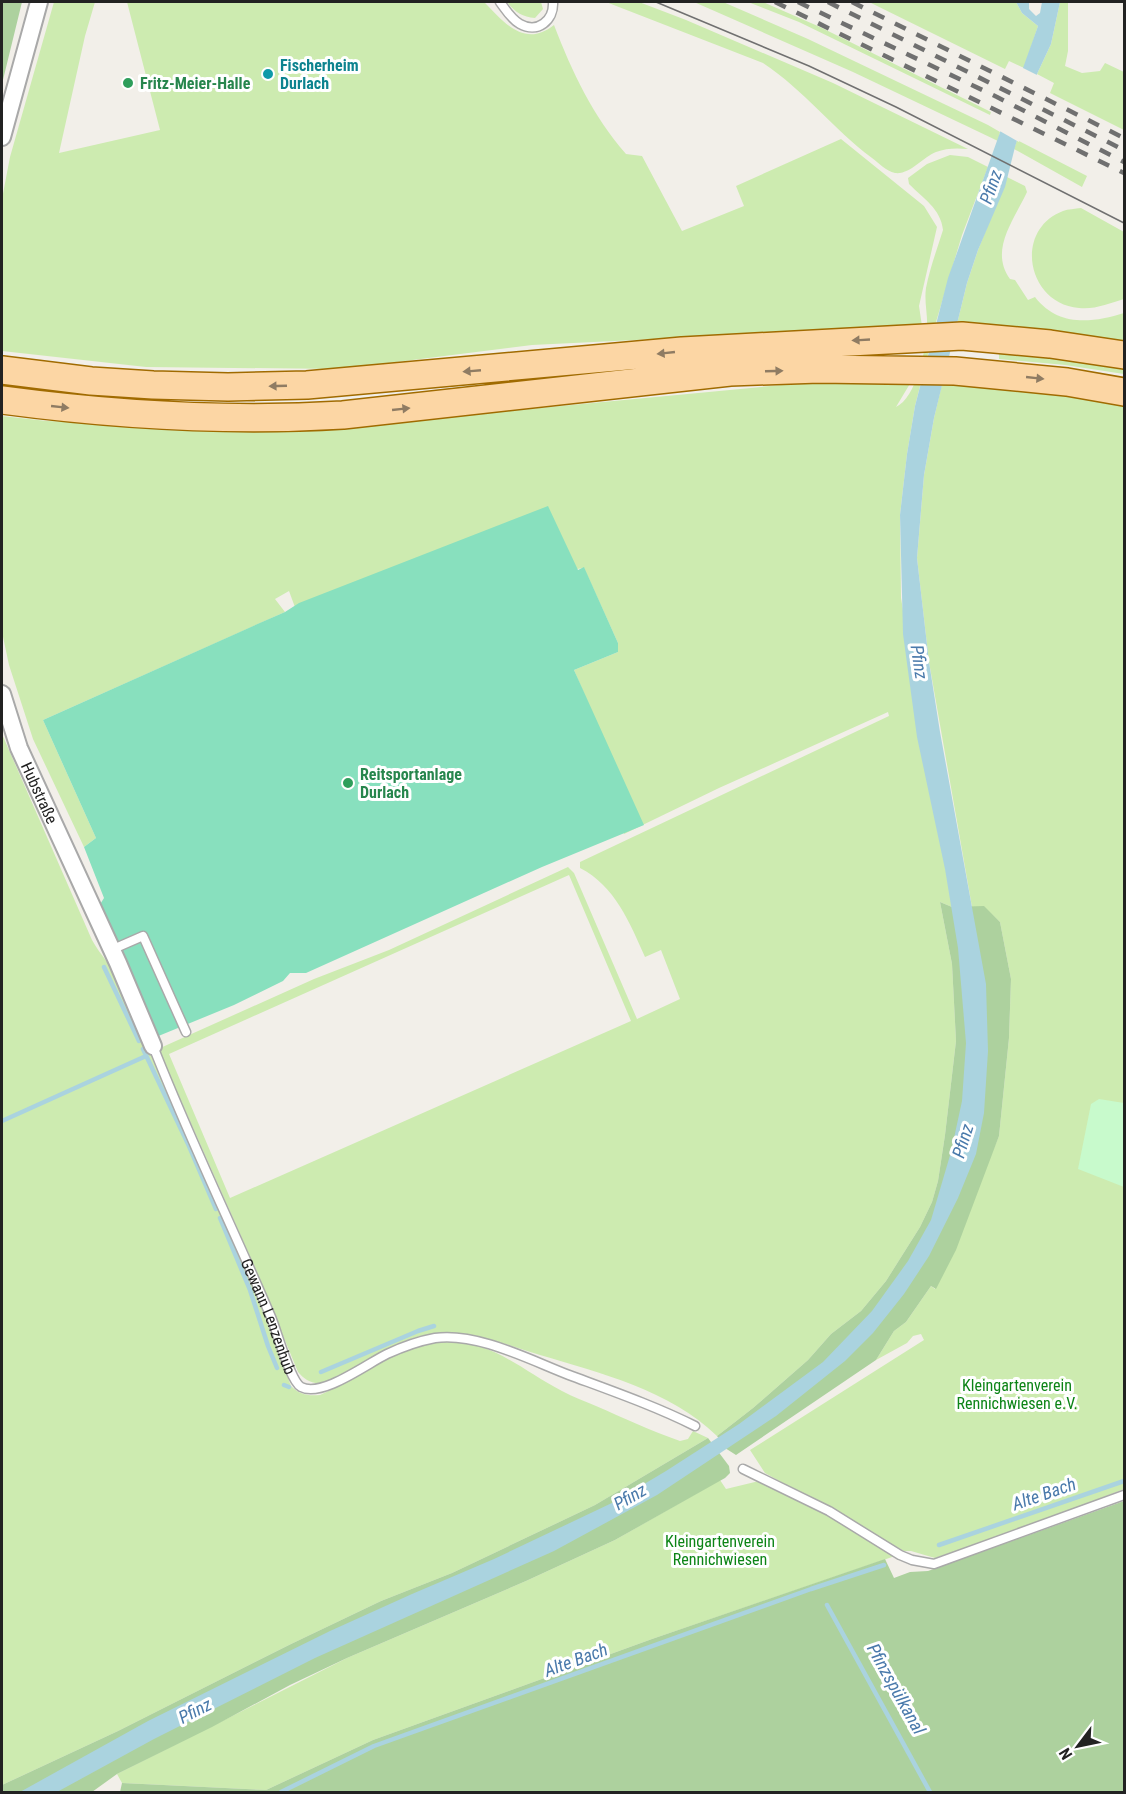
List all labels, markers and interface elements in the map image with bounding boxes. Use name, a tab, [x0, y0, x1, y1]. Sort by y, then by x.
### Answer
place label: Fischerheim Durlach	[280, 56, 359, 93]
marker: Fischerheim Durlach	[261, 67, 275, 81]
place label: Fritz-Meier-Halle	[140, 74, 251, 93]
marker: Fritz-Meier-Halle	[121, 76, 135, 90]
water label: Pfinz	[975, 167, 1006, 206]
one-way arrow	[851, 336, 870, 345]
one-way arrow	[657, 348, 676, 358]
one-way arrow	[462, 366, 481, 376]
one-way arrow	[765, 366, 784, 375]
one-way arrow	[1025, 373, 1044, 383]
one-way arrow	[268, 381, 287, 390]
one-way arrow	[50, 402, 69, 412]
one-way arrow	[391, 404, 410, 414]
water label: Pfinz	[906, 643, 933, 681]
street label: Hubstraße	[17, 759, 62, 827]
place label: Reitsportanlage Durlach	[360, 765, 462, 802]
marker: Reitsportanlage Durlach	[341, 776, 355, 790]
water label: Pfinz	[947, 1121, 978, 1160]
street label: Gewann Lenzenhub	[237, 1256, 300, 1377]
park label: Kleingartenverein Rennichwiesen e.V.	[956, 1376, 1078, 1413]
water label: Alte Bach	[1008, 1473, 1078, 1515]
water label: Pfinz	[610, 1479, 650, 1514]
park label: Kleingartenverein Rennichwiesen	[665, 1532, 775, 1569]
water label: Alte Bach	[540, 1638, 610, 1681]
water label: Pfinzspülkanal	[863, 1640, 930, 1739]
water label: Pfinz	[175, 1693, 215, 1728]
north arrow	[1048, 1716, 1108, 1776]
text: N	[1055, 1744, 1076, 1763]

